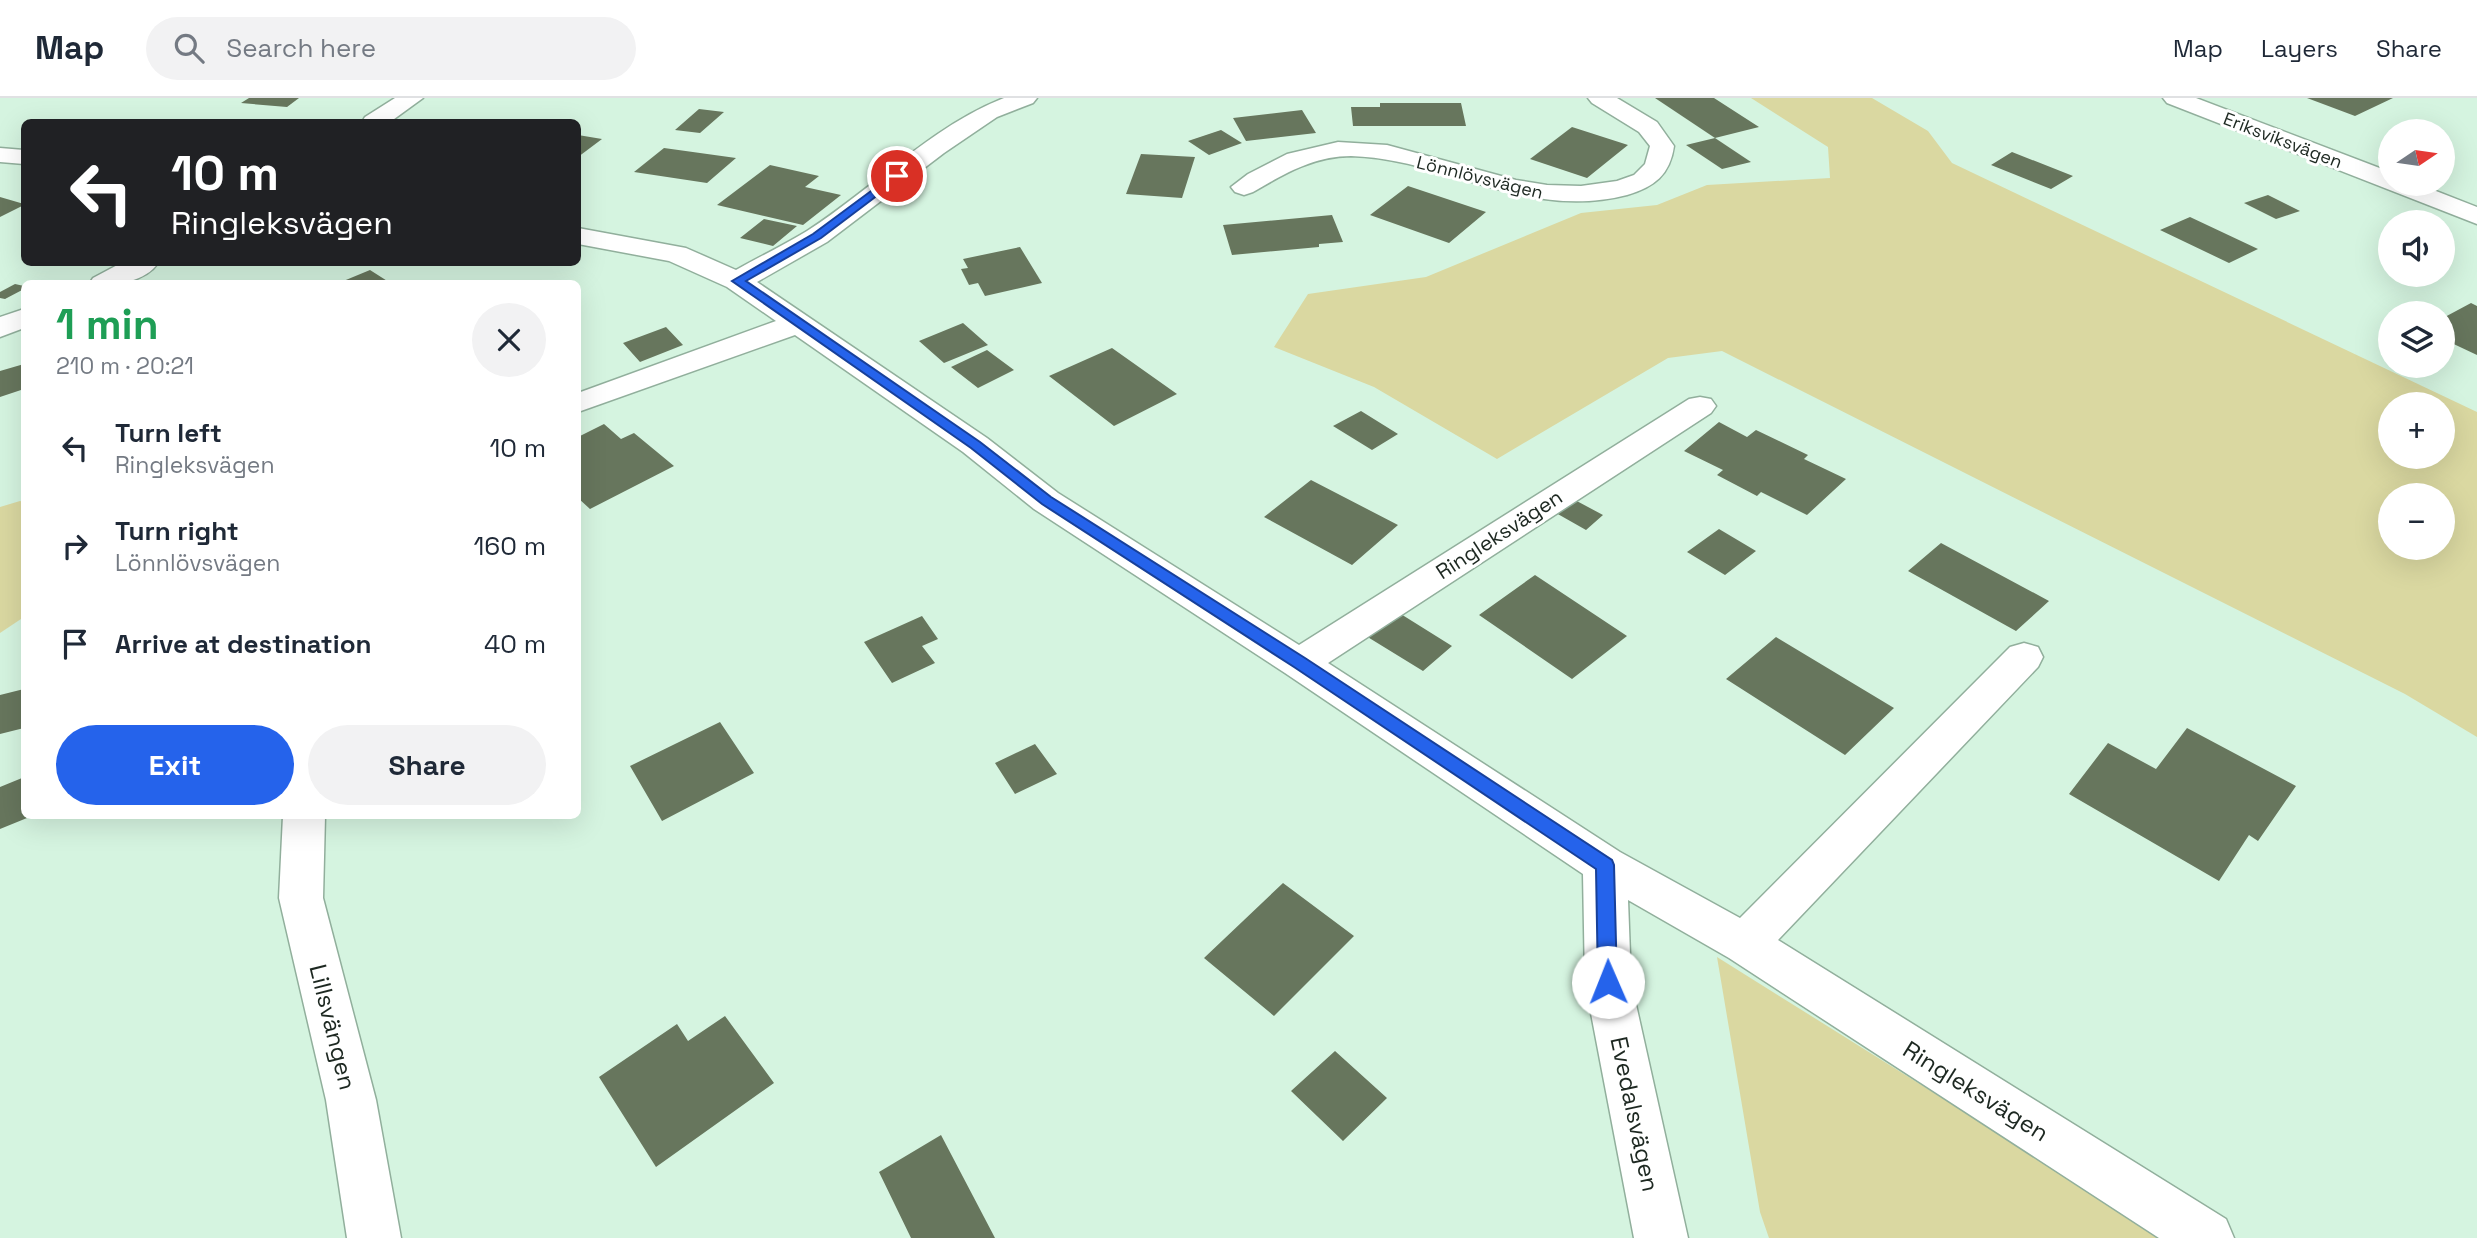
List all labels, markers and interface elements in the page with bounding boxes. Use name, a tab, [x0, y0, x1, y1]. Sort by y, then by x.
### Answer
search box	[146, 17, 636, 80]
text: Map	[35, 27, 104, 69]
icon: search	[170, 29, 208, 67]
text: Search here	[226, 31, 376, 65]
text: Map	[2173, 33, 2223, 64]
text: Layers	[2261, 33, 2338, 64]
text: Share	[2376, 33, 2442, 64]
street label: Eriksviksvägen	[2220, 107, 2346, 173]
north arrow	[2378, 119, 2455, 196]
map controls	[2378, 119, 2455, 560]
text: 10 m	[171, 142, 279, 204]
pin	[867, 146, 927, 206]
icon: left	[56, 147, 147, 238]
street label: Lönnlövsvägen	[1414, 150, 1546, 204]
icon: arrive	[878, 157, 916, 195]
text: Ringleksvägen	[171, 203, 393, 243]
button: sound	[2378, 210, 2455, 287]
text: 1 min	[56, 298, 159, 351]
button: layers	[2378, 301, 2455, 378]
button: close	[472, 303, 546, 377]
text: 210 m · 20:21	[56, 351, 194, 381]
button: +	[2378, 392, 2455, 469]
text: Turn left	[115, 416, 222, 450]
icon: left	[56, 429, 94, 467]
text: 10 m	[489, 431, 546, 465]
text: Ringleksvägen	[115, 450, 274, 480]
street label: Ringleksvägen	[1431, 483, 1567, 585]
button: −	[2378, 483, 2455, 560]
text: Turn right	[115, 514, 239, 548]
icon: right	[56, 527, 94, 565]
text: 160 m	[474, 529, 546, 563]
text: Lönnlövsvägen	[115, 548, 280, 578]
icon: arrive	[56, 625, 94, 663]
text: Arrive at destination	[115, 627, 372, 661]
text: 40 m	[484, 627, 546, 661]
button: Exit	[56, 725, 294, 805]
button: Share	[308, 725, 546, 805]
position arrow	[1571, 945, 1645, 1019]
street label: Lillsvängen	[302, 961, 364, 1093]
street label: Evedalsvägen	[1603, 1034, 1667, 1194]
street label: Ringleksvägen	[1897, 1034, 2055, 1148]

